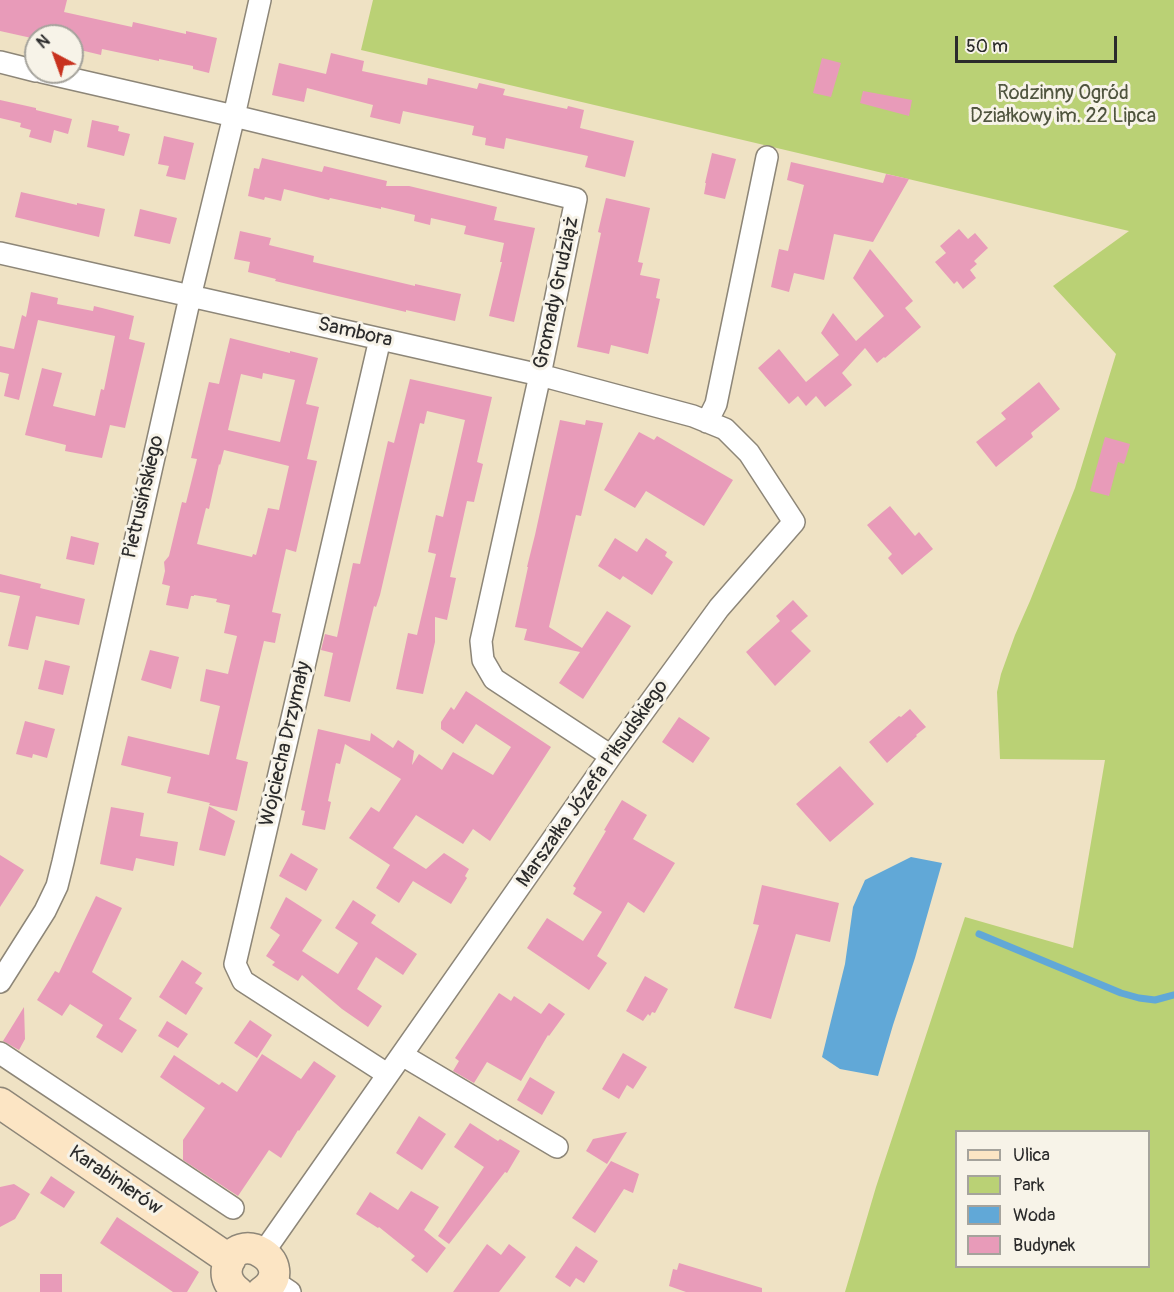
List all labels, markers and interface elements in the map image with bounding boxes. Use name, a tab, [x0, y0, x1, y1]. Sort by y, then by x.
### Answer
north arrow	[24, 24, 84, 84]
scale bar	[958, 24, 1120, 62]
text: N	[33, 31, 54, 53]
text: 50 m	[966, 35, 1008, 58]
park label: Rodzinny Ogród Działkowy im. 22 Lipca	[970, 82, 1156, 129]
street label: Gromady Grudziąż	[529, 215, 585, 371]
street label: Sambora	[315, 313, 395, 353]
street label: Pietrusińskiego	[118, 433, 170, 561]
street label: Wojciecha Drzymały	[255, 659, 317, 829]
street label: Marszałka Józefa Piłsudskiego	[512, 676, 674, 892]
legend	[955, 1130, 1150, 1268]
street label: Karabinierów	[64, 1141, 166, 1221]
text: Ulica	[1013, 1144, 1050, 1167]
text: Park	[1013, 1174, 1045, 1197]
text: Woda	[1013, 1204, 1055, 1227]
text: Budynek	[1013, 1234, 1075, 1257]

